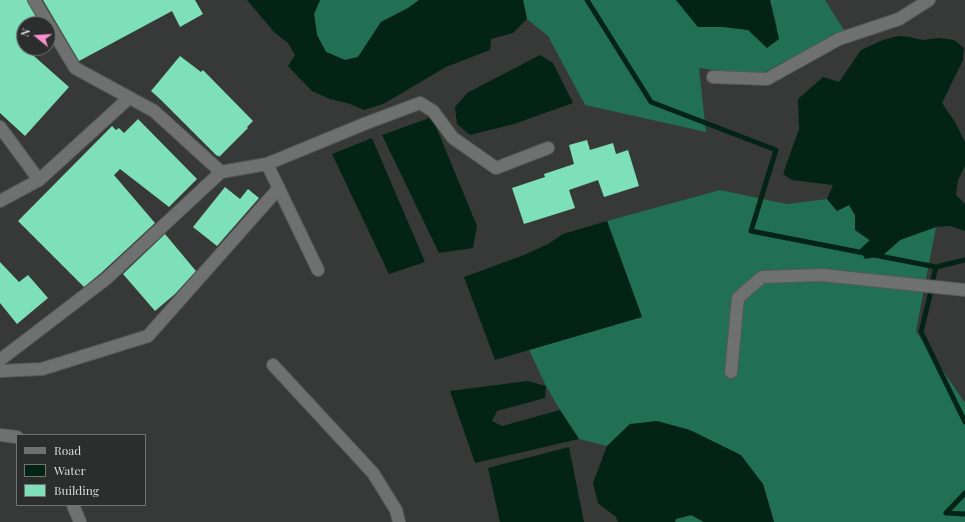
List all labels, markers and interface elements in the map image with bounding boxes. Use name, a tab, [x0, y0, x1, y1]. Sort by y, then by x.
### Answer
north arrow	[16, 16, 56, 56]
text: N	[17, 26, 33, 39]
legend	[16, 434, 146, 506]
text: Road	[54, 442, 81, 458]
text: Water	[54, 462, 86, 478]
text: Building	[54, 482, 99, 498]

